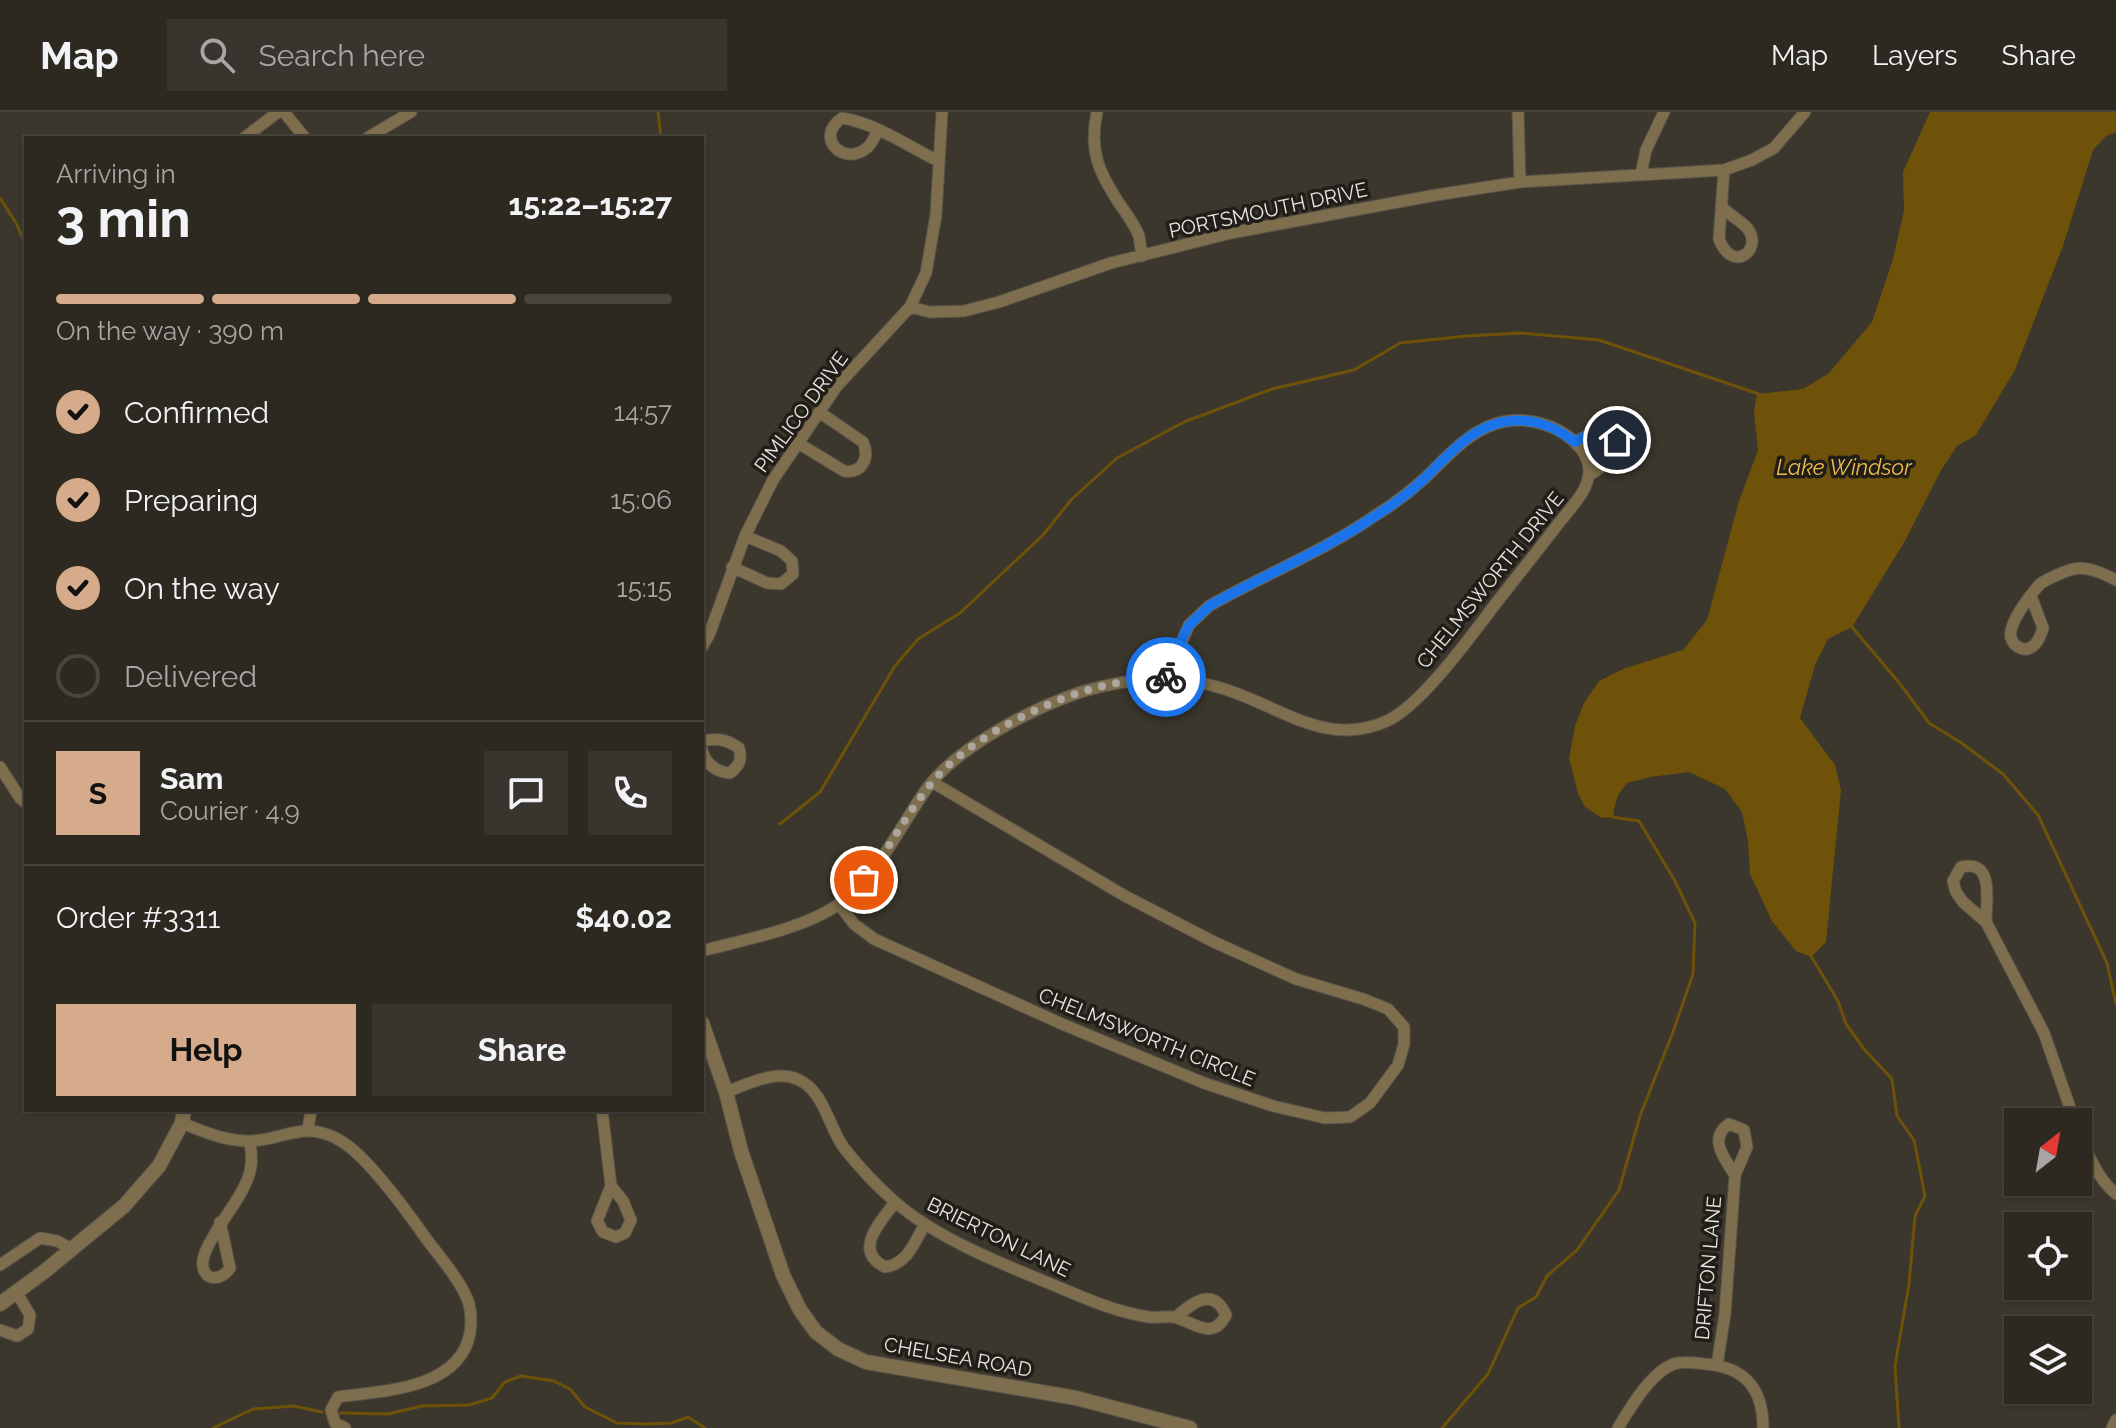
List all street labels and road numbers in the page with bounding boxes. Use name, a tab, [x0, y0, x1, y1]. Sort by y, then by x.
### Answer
street label: PORTSMOUTH DRIVE	[1166, 177, 1370, 243]
street label: PIMLICO DRIVE	[749, 347, 853, 477]
street label: CHELMSWORTH DRIVE	[1411, 487, 1569, 673]
street label: CHELMSWORTH CIRCLE	[1035, 983, 1259, 1091]
street label: BRIERTON LANE	[923, 1192, 1075, 1282]
street label: DRIFTON LANE	[1690, 1195, 1726, 1341]
street label: CHELSEA ROAD	[882, 1332, 1034, 1382]

